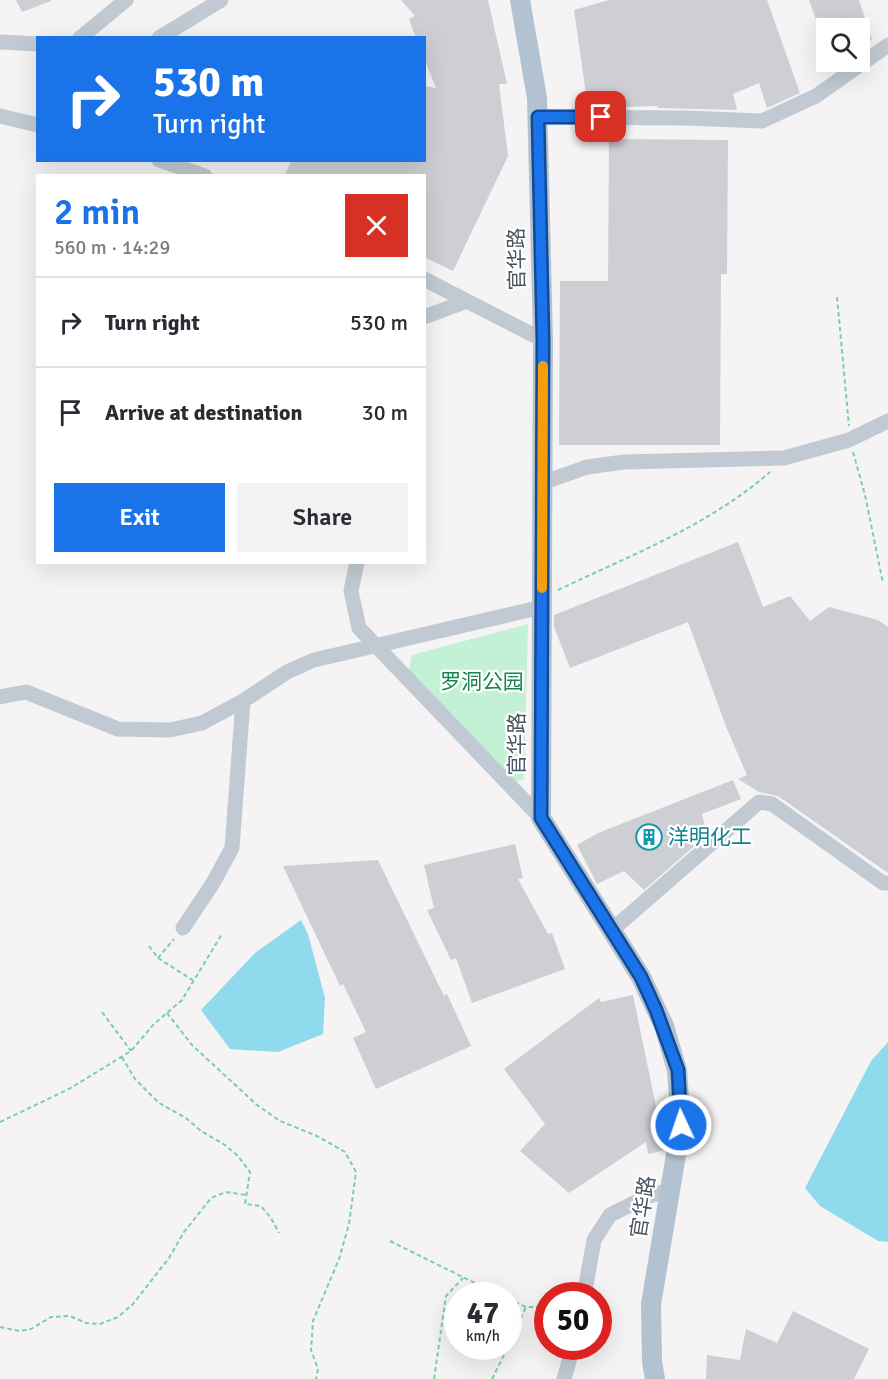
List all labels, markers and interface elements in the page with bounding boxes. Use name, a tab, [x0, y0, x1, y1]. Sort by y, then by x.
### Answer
map controls	[816, 18, 870, 72]
button: search	[816, 18, 870, 72]
text: 530 m	[153, 57, 264, 108]
icon: right	[54, 60, 132, 138]
pin	[575, 91, 626, 142]
icon: arrive	[584, 100, 617, 133]
text: Turn right	[153, 108, 266, 141]
text: 2 min	[54, 190, 140, 235]
button: close	[345, 194, 408, 257]
street label: 官华路	[503, 227, 531, 291]
text: 560 m · 14:29	[54, 235, 170, 260]
icon: right	[54, 306, 87, 339]
text: Turn right	[105, 309, 200, 336]
text: 530 m	[350, 309, 408, 336]
icon: arrive	[54, 396, 87, 429]
text: Arrive at destination	[105, 399, 302, 426]
text: 30 m	[362, 399, 408, 426]
button: Exit	[54, 483, 225, 552]
button: Share	[237, 483, 408, 552]
park label: 罗洞公园	[440, 669, 524, 695]
street label: 官华路	[504, 713, 530, 776]
building icon: 洋明化工	[634, 822, 664, 852]
place label: 洋明化工	[668, 824, 752, 850]
position arrow	[649, 1093, 713, 1157]
street label: 官华路	[625, 1174, 661, 1240]
speed limit sign: 50	[534, 1282, 612, 1360]
text: 47	[467, 1295, 499, 1332]
text: km/h	[466, 1327, 500, 1345]

